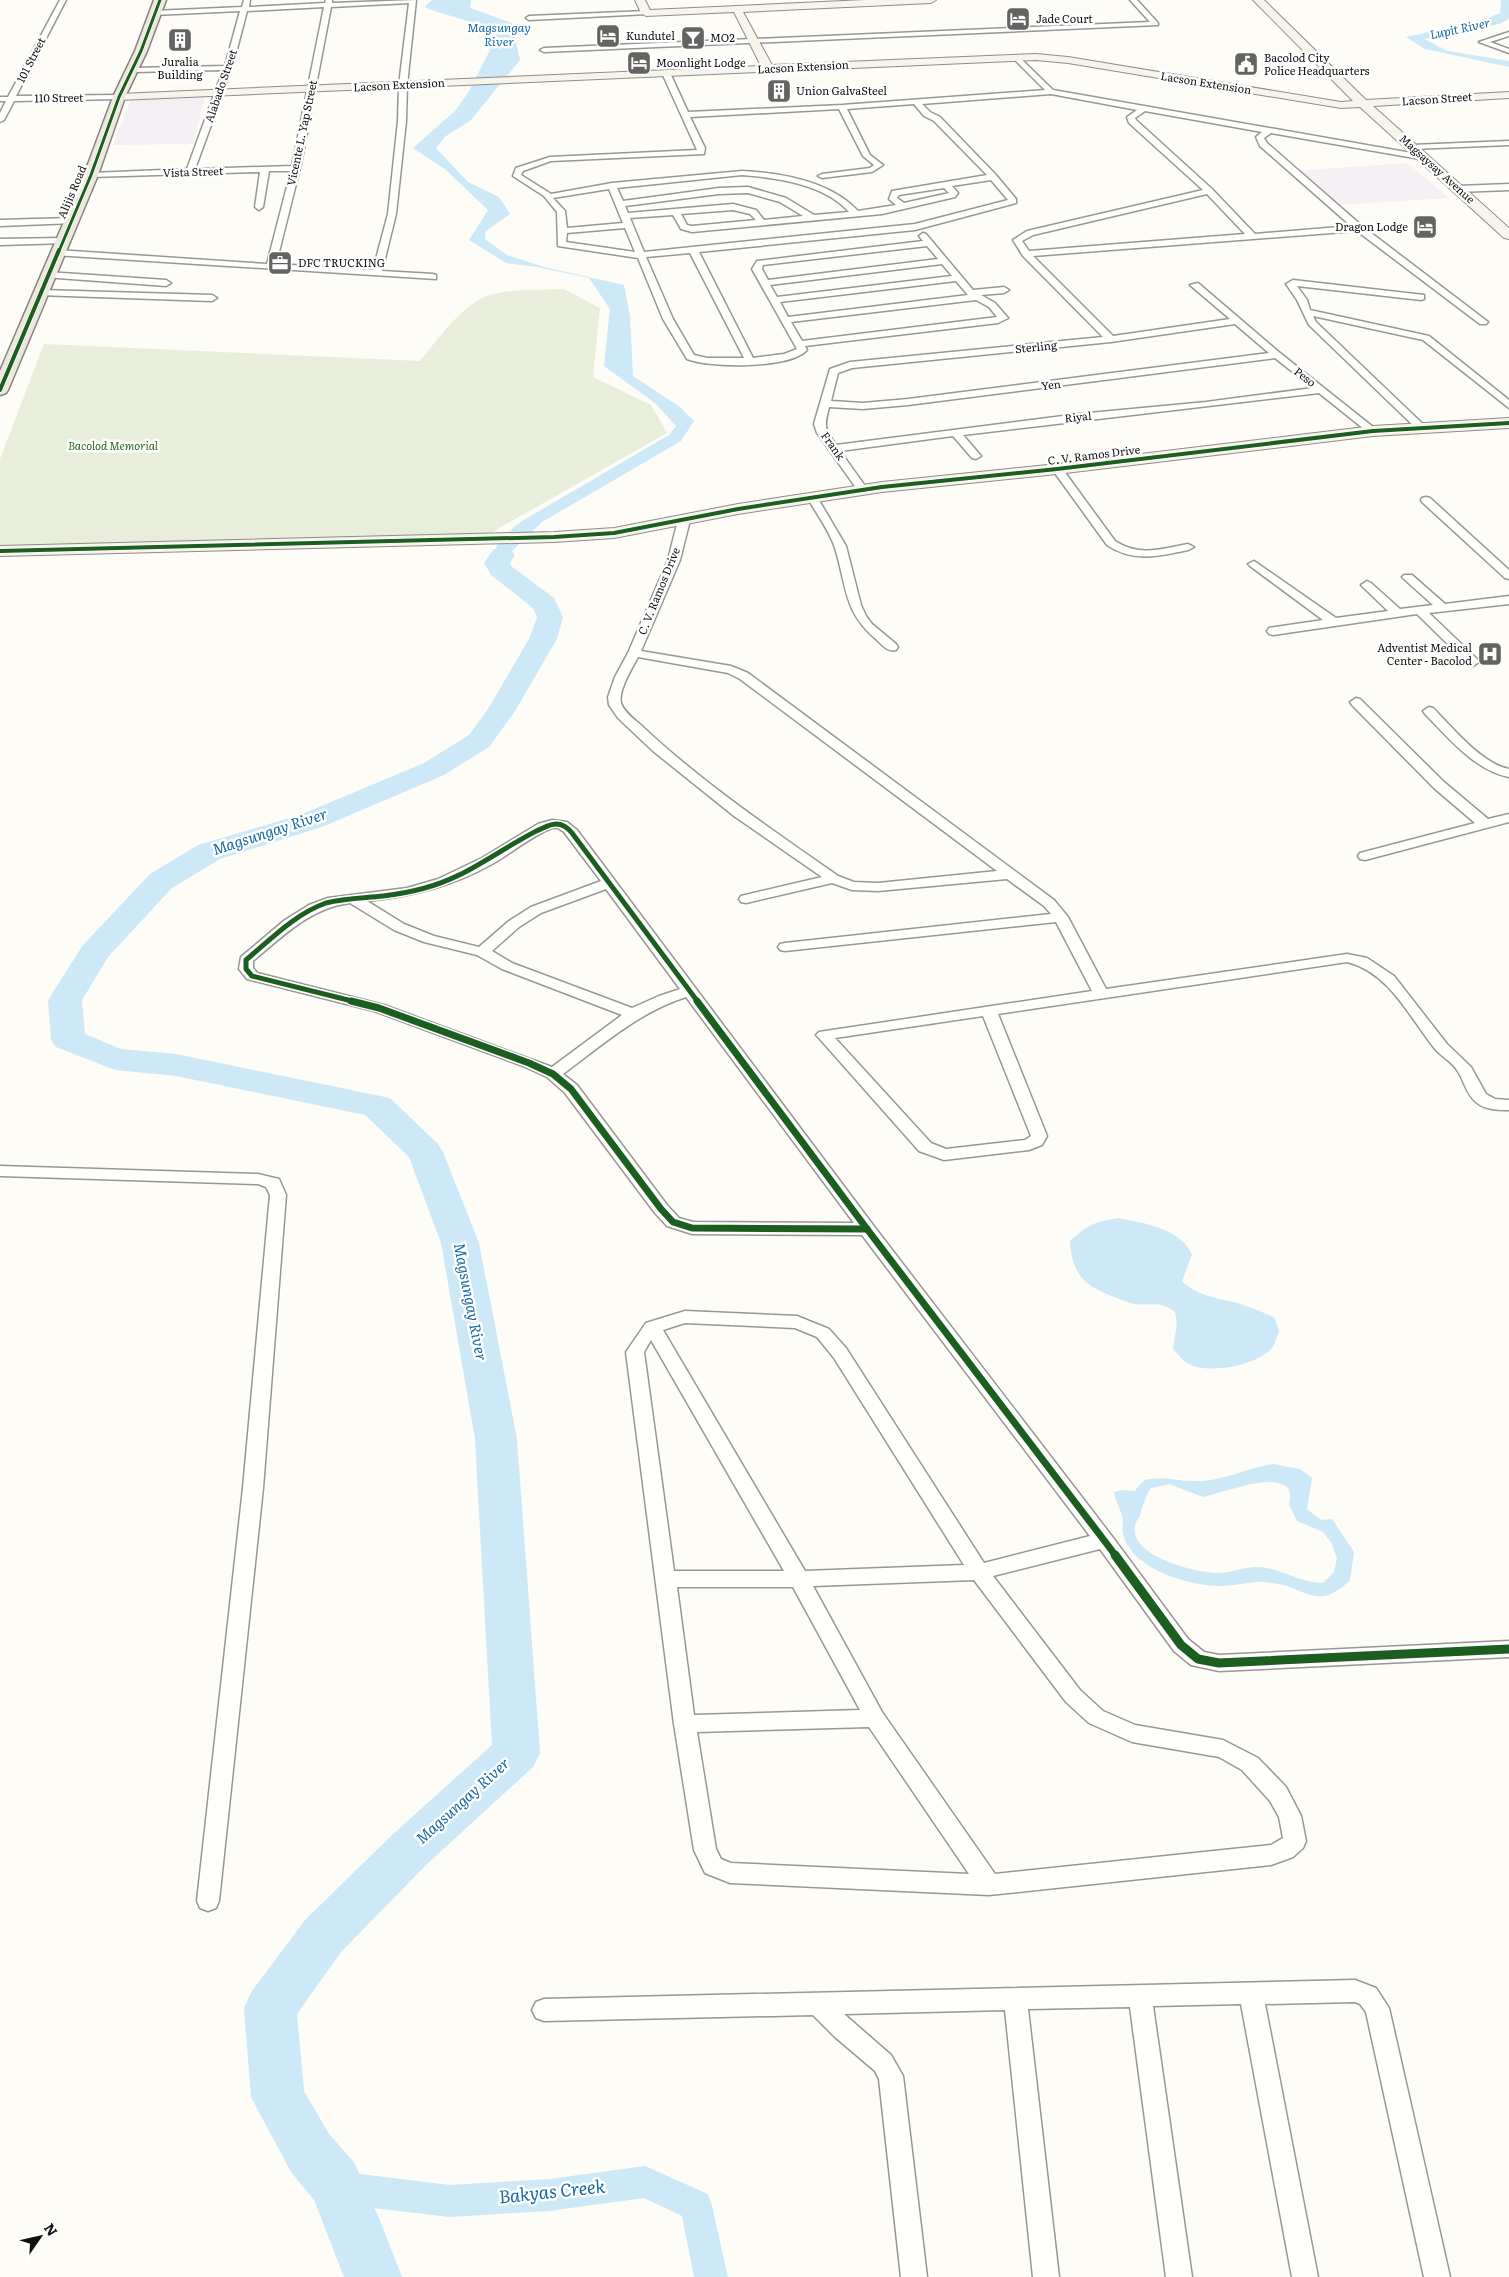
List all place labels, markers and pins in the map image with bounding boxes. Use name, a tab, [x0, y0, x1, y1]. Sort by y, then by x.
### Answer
hotel icon: Jade Court	[1005, 6, 1031, 32]
place label: Jade Court	[1036, 10, 1093, 26]
hotel icon: Kundutel	[595, 23, 621, 49]
bar icon: MO2	[680, 25, 706, 51]
building icon: Juralia Building	[167, 27, 193, 53]
place label: Kundutel	[626, 27, 675, 43]
place label: MO2	[710, 29, 735, 45]
place label: Bacolod City Police Headquarters	[1264, 49, 1370, 78]
hotel icon: Moonlight Lodge	[626, 50, 652, 76]
public building icon: Bacolod City Police Headquarters	[1233, 51, 1259, 77]
place label: Juralia Building	[157, 53, 204, 82]
place label: Moonlight Lodge	[656, 54, 746, 70]
building icon: Union GalvaSteel	[766, 78, 792, 104]
place label: Union GalvaSteel	[796, 82, 887, 98]
hotel icon: Dragon Lodge	[1412, 214, 1438, 240]
place label: Dragon Lodge	[1335, 218, 1408, 234]
office icon: DFC TRUCKING	[267, 250, 293, 276]
place label: DFC TRUCKING	[298, 254, 385, 270]
place label: Adventist Medical Center - Bacolod	[1377, 639, 1472, 668]
hospital icon: Adventist Medical Center - Bacolod	[1477, 641, 1503, 667]

